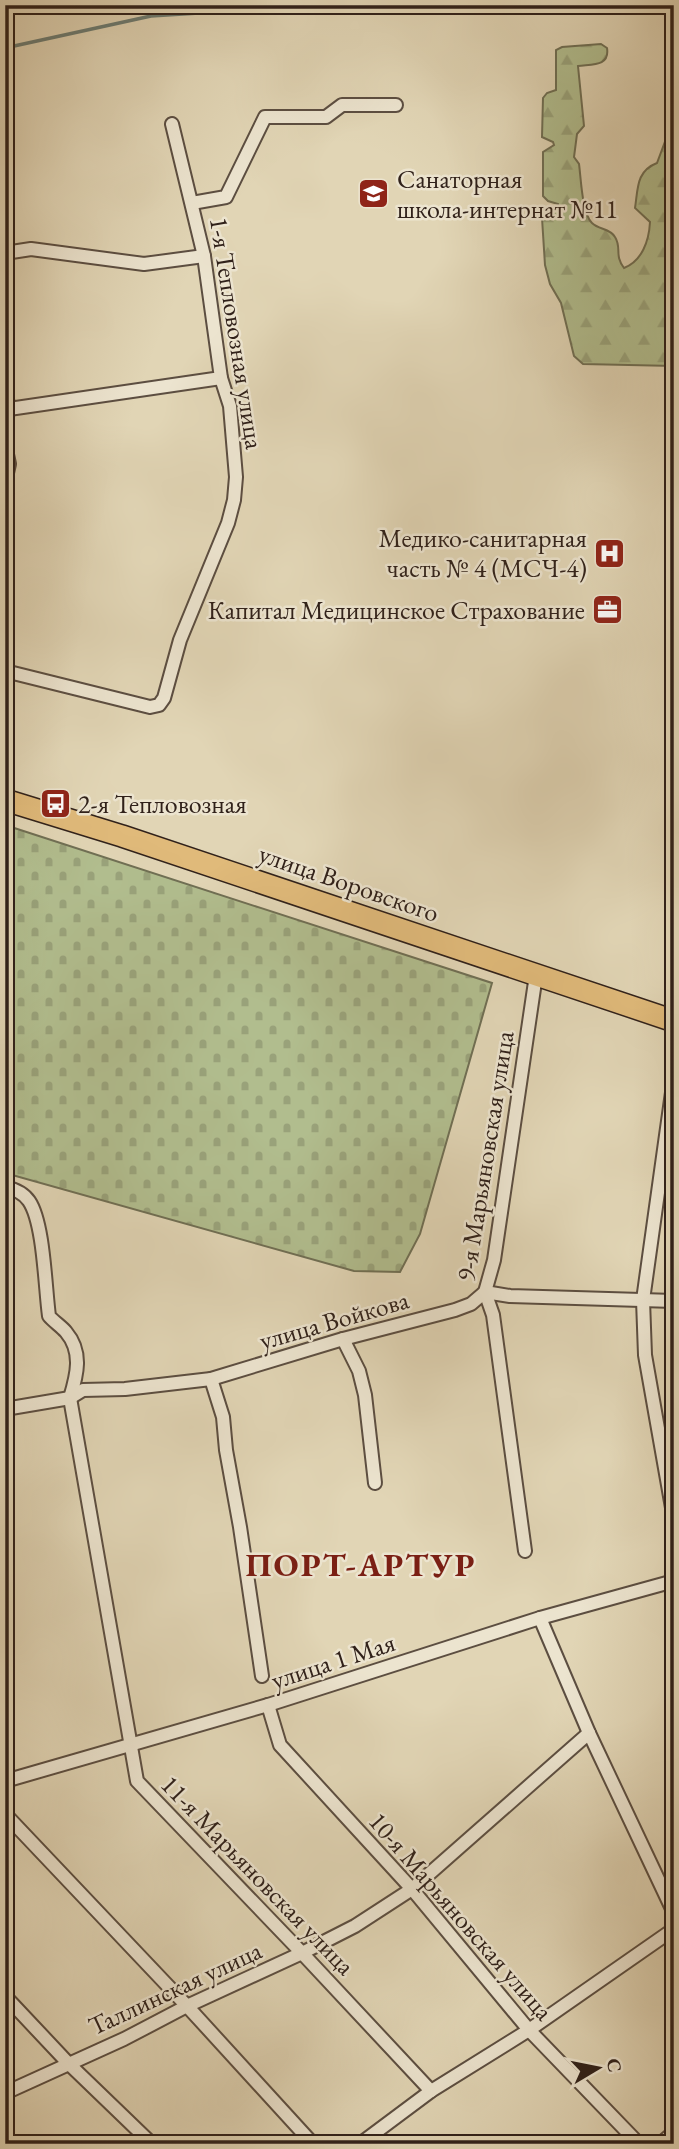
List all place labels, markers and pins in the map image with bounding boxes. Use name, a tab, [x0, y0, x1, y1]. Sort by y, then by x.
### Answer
place label: Санаторная школа-интернат №11	[397, 162, 618, 226]
school or university icon: Санаторная школа-интернат №11	[357, 177, 391, 211]
place label: Медико-санитарная часть № 4 (МСЧ-4)	[379, 521, 587, 585]
hospital icon: Медико-санитарная часть № 4 (МСЧ-4)	[593, 536, 627, 570]
place label: Капитал Медицинское Страхование	[208, 593, 585, 627]
office icon: Капитал Медицинское Страхование	[591, 593, 625, 627]
bus stop icon: 2-я Тепловозная	[38, 787, 72, 821]
place label: 2-я Тепловозная	[78, 787, 247, 821]

